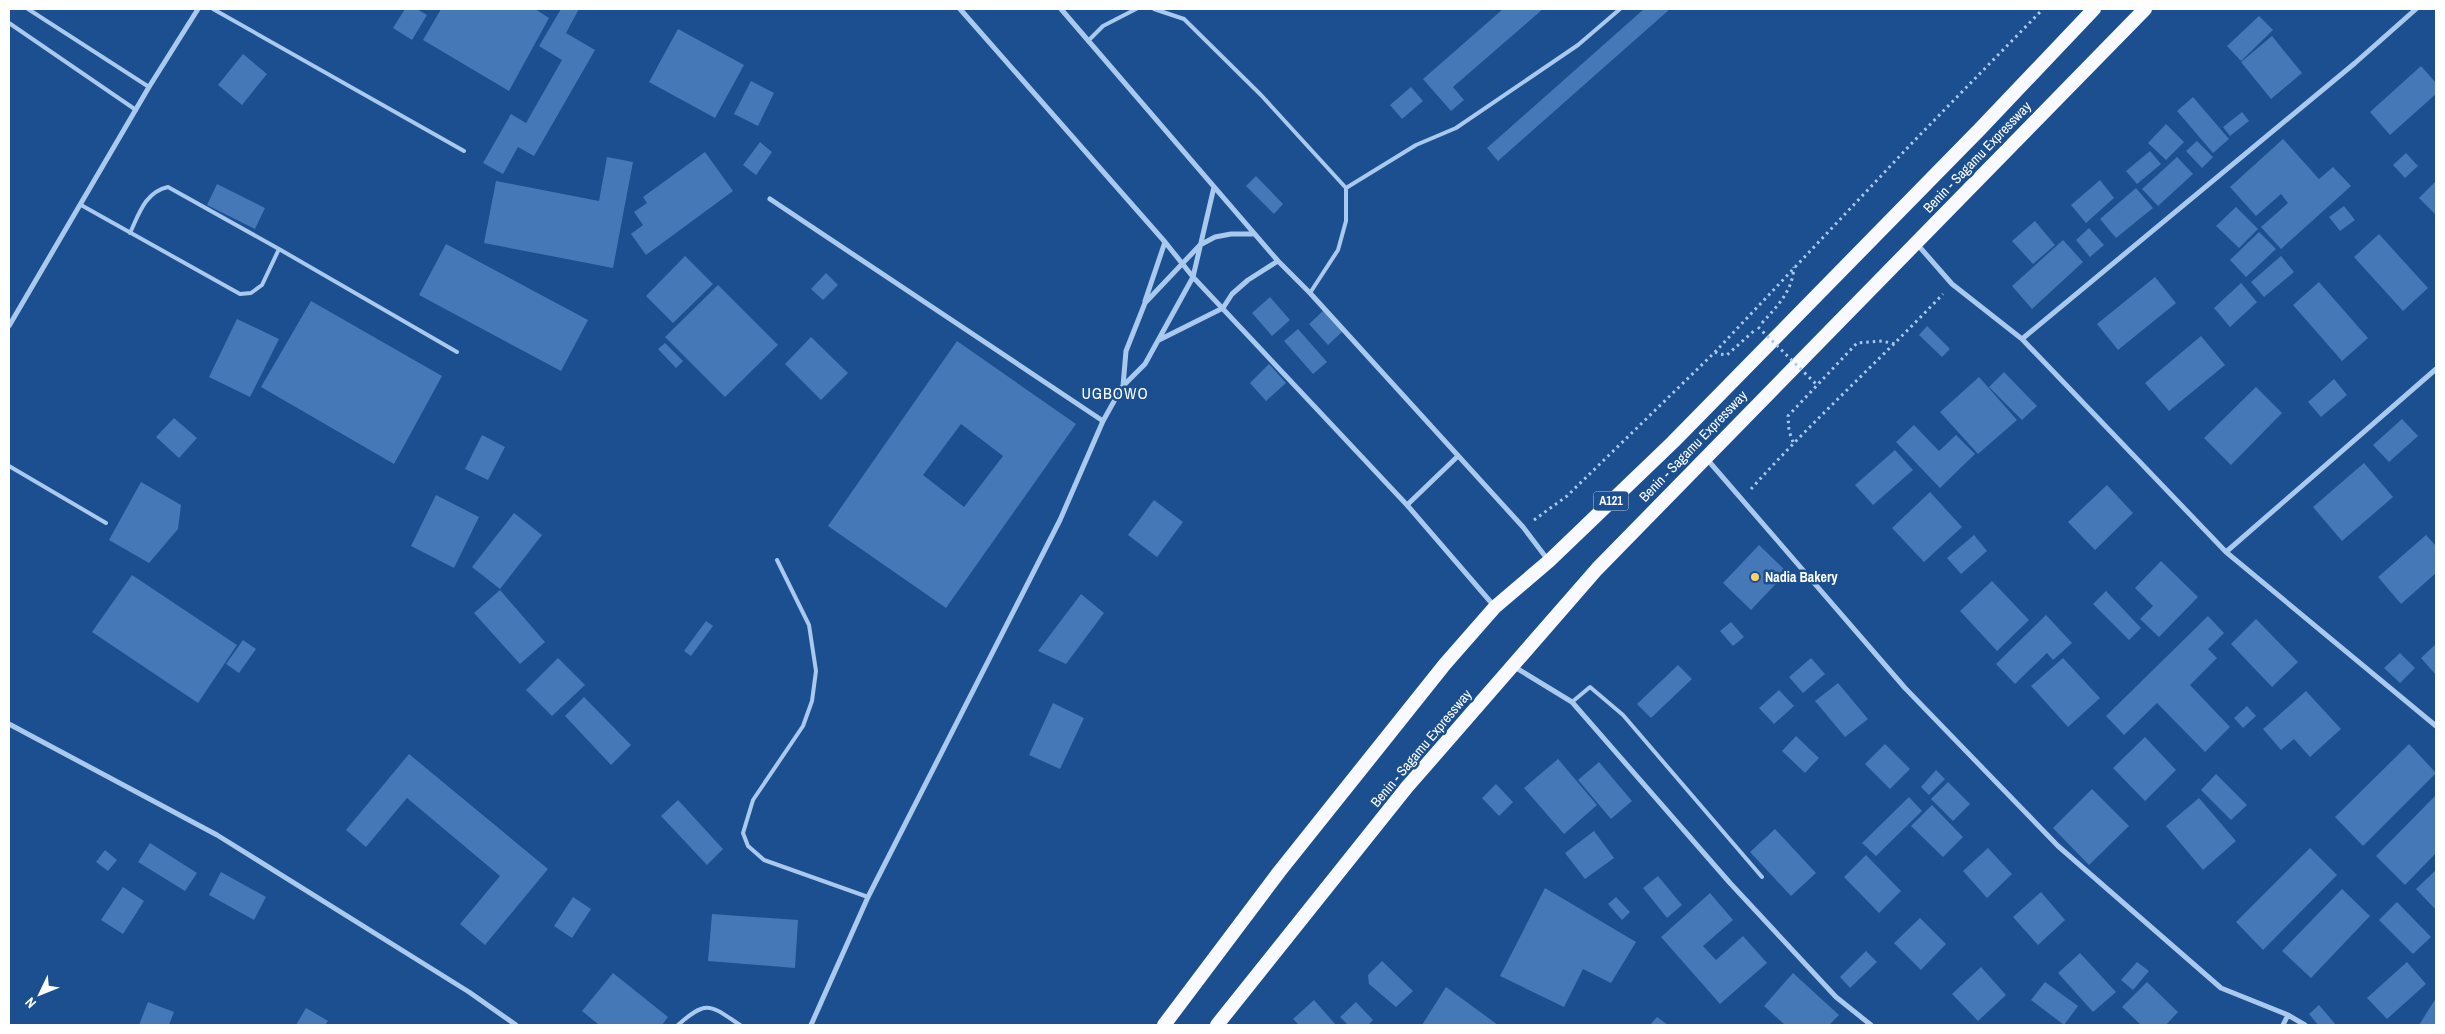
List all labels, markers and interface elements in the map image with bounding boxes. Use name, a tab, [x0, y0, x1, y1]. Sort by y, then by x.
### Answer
street label: Benin - Sagamu Expressway	[1919, 97, 2035, 216]
district label: UGBOWO	[1081, 382, 1149, 404]
street label: Benin - Sagamu Expressway	[1635, 386, 1751, 505]
road number: A121	[1594, 492, 1628, 511]
place label: Nadia Bakery	[1765, 568, 1838, 586]
marker: Nadia Bakery	[1749, 571, 1761, 583]
street label: Benin - Sagamu Expressway	[1367, 685, 1476, 810]
north arrow	[15, 969, 65, 1019]
text: N	[21, 994, 40, 1012]

